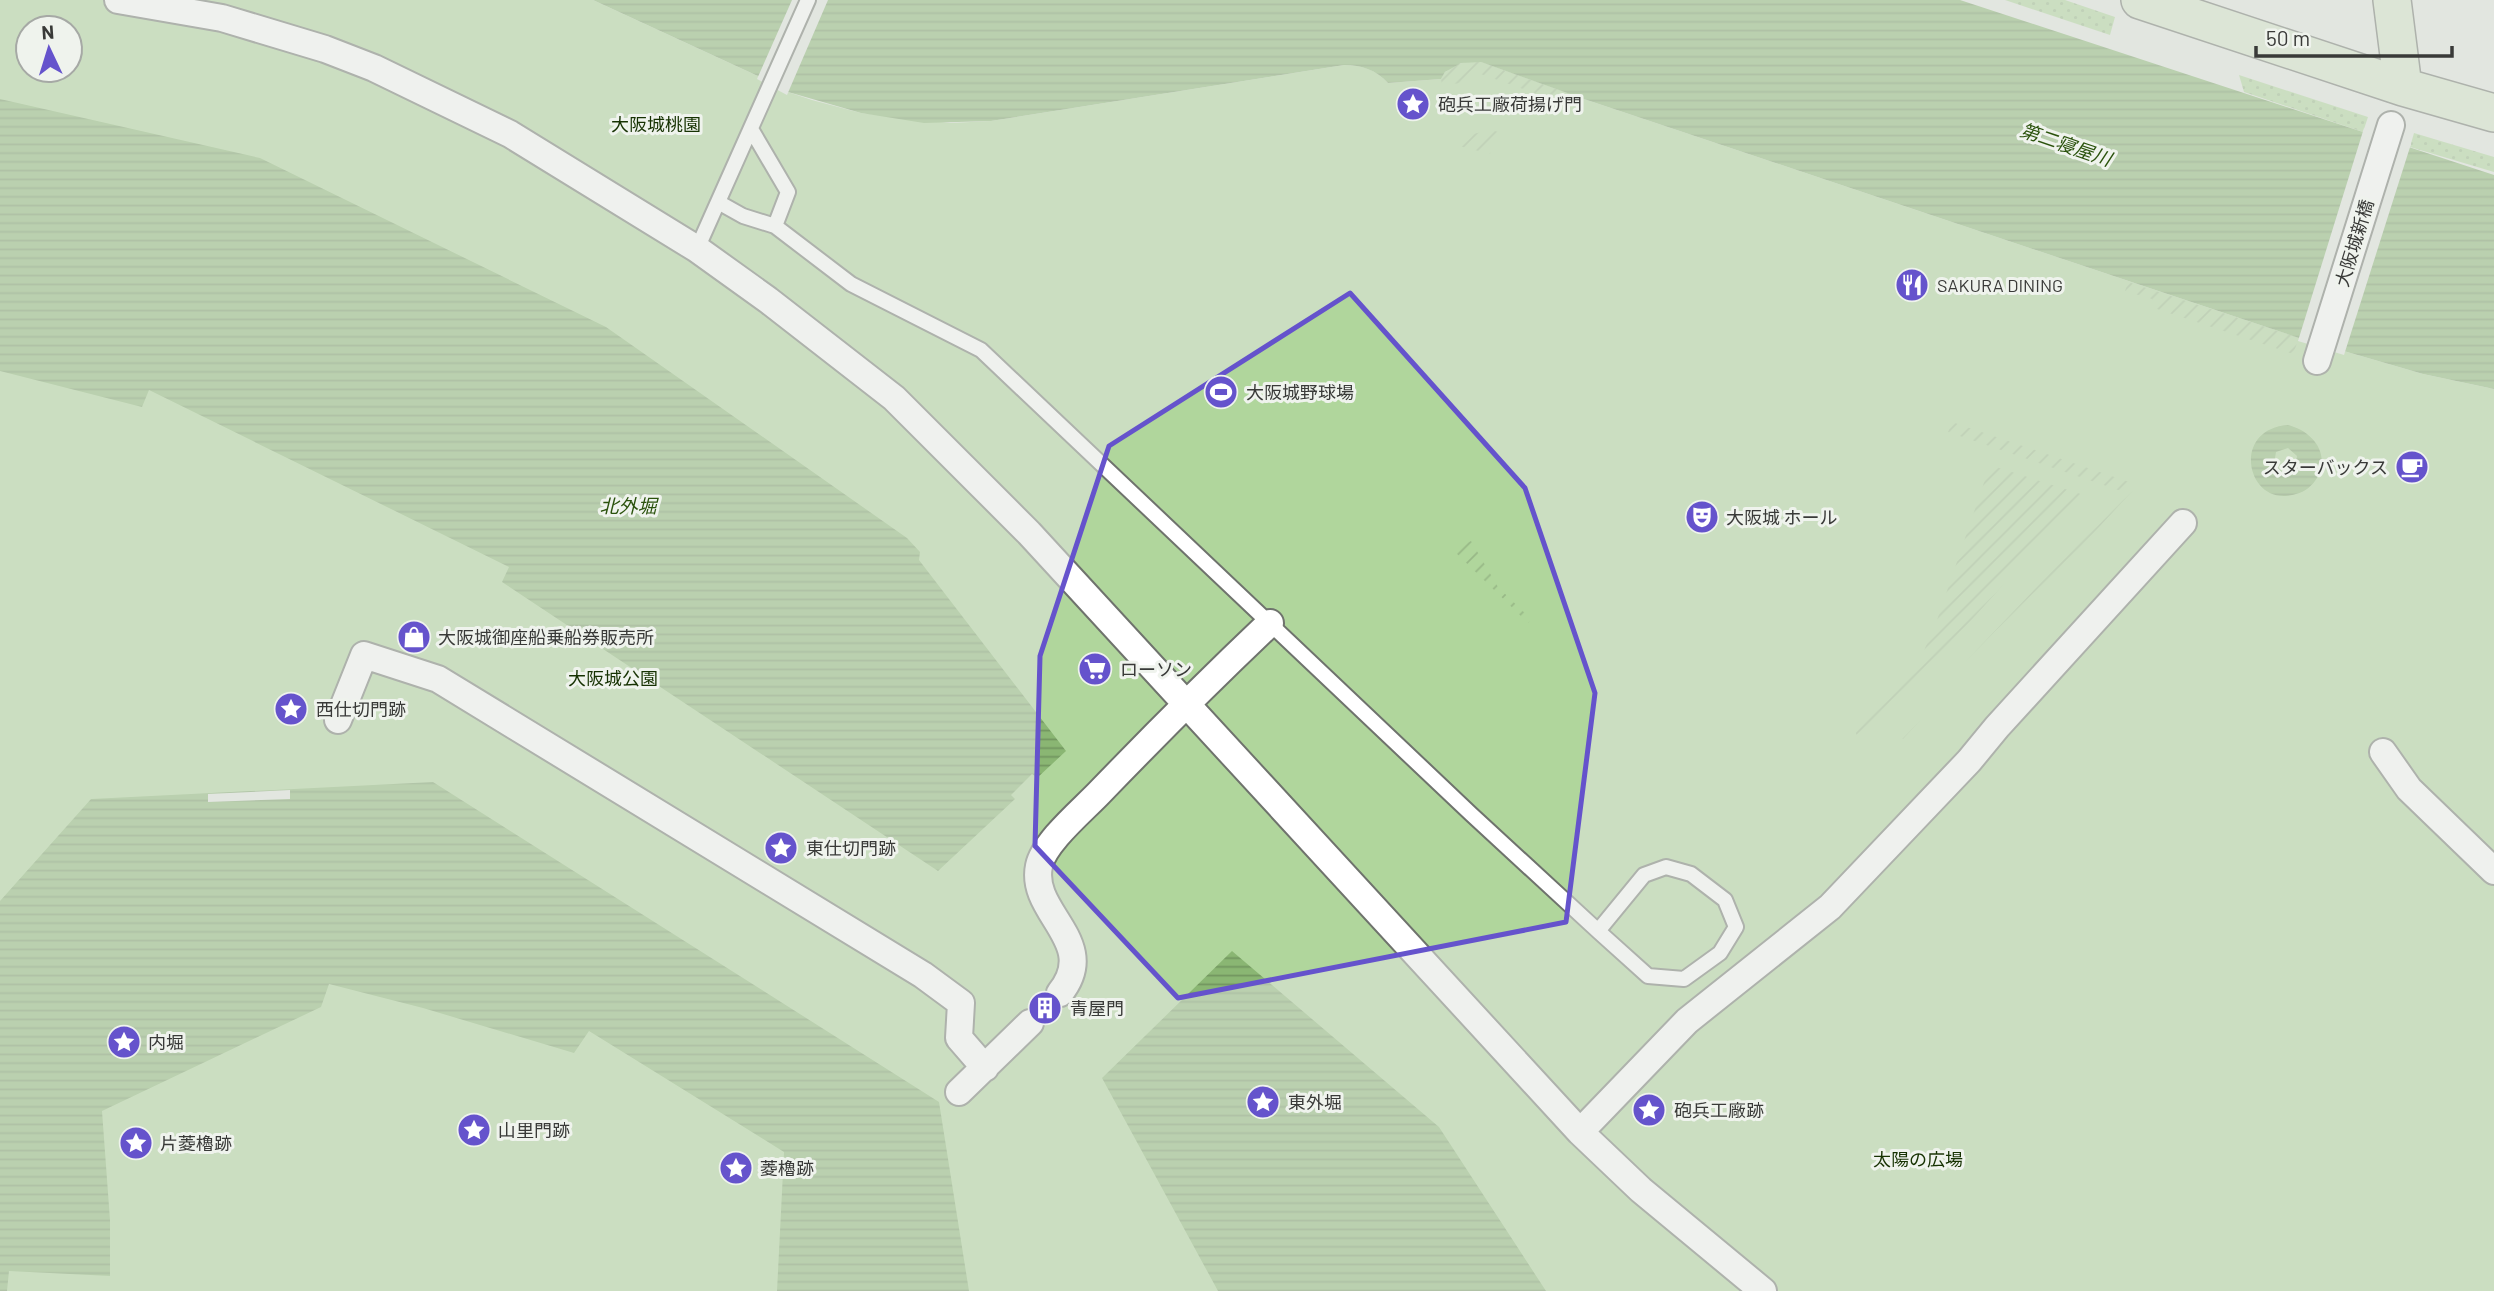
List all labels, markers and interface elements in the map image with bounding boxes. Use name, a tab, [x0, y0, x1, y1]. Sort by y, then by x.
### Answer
north arrow	[14, 14, 84, 84]
scale bar	[2256, 14, 2452, 58]
text: N	[41, 20, 55, 43]
text: 50 m	[2266, 25, 2310, 50]
place icon: 砲兵工廠荷揚げ門	[1394, 85, 1432, 123]
place label: 砲兵工廠荷揚げ門	[1438, 93, 1582, 115]
park label: 大阪城桃園	[611, 113, 701, 135]
water label: 第二寝屋川	[2017, 118, 2117, 171]
street label: 大阪城新橋	[2330, 197, 2378, 289]
restaurant icon: SAKURA DINING	[1893, 266, 1931, 304]
place label: SAKURA DINING	[1937, 274, 2063, 296]
sports icon: 大阪城野球場	[1202, 373, 1240, 411]
place label: 大阪城野球場	[1246, 381, 1354, 403]
cafe icon: スターバックス	[2393, 448, 2431, 486]
place label: スターバックス	[2263, 456, 2388, 478]
water label: 北外堀	[599, 494, 659, 517]
theatre icon: 大阪城 ホール	[1683, 498, 1721, 536]
place label: 大阪城 ホール	[1726, 506, 1838, 528]
shop icon: 大阪城御座船乗船券販売所	[395, 618, 433, 656]
place label: 大阪城御座船乗船券販売所	[438, 626, 654, 648]
supermarket icon: ローソン	[1076, 650, 1114, 688]
place label: ローソン	[1120, 658, 1192, 680]
park label: 大阪城公園	[568, 667, 658, 689]
place icon: 西仕切門跡	[272, 690, 310, 728]
place label: 西仕切門跡	[316, 698, 406, 720]
place icon: 東仕切門跡	[762, 829, 800, 867]
place label: 東仕切門跡	[806, 837, 896, 859]
building icon: 青屋門	[1026, 989, 1064, 1027]
place label: 青屋門	[1070, 997, 1124, 1019]
place icon: 内堀	[105, 1023, 143, 1061]
place label: 内堀	[148, 1031, 184, 1053]
place icon: 東外堀	[1244, 1083, 1282, 1121]
place label: 東外堀	[1288, 1091, 1342, 1113]
place icon: 砲兵工廠跡	[1630, 1091, 1668, 1129]
place label: 砲兵工廠跡	[1674, 1099, 1764, 1121]
place icon: 山里門跡	[455, 1111, 493, 1149]
place label: 山里門跡	[498, 1119, 570, 1141]
place icon: 片菱櫓跡	[117, 1124, 155, 1162]
place label: 片菱櫓跡	[160, 1132, 232, 1154]
park label: 太陽の広場	[1873, 1148, 1963, 1170]
place icon: 菱櫓跡	[717, 1149, 755, 1187]
place label: 菱櫓跡	[760, 1157, 814, 1179]

